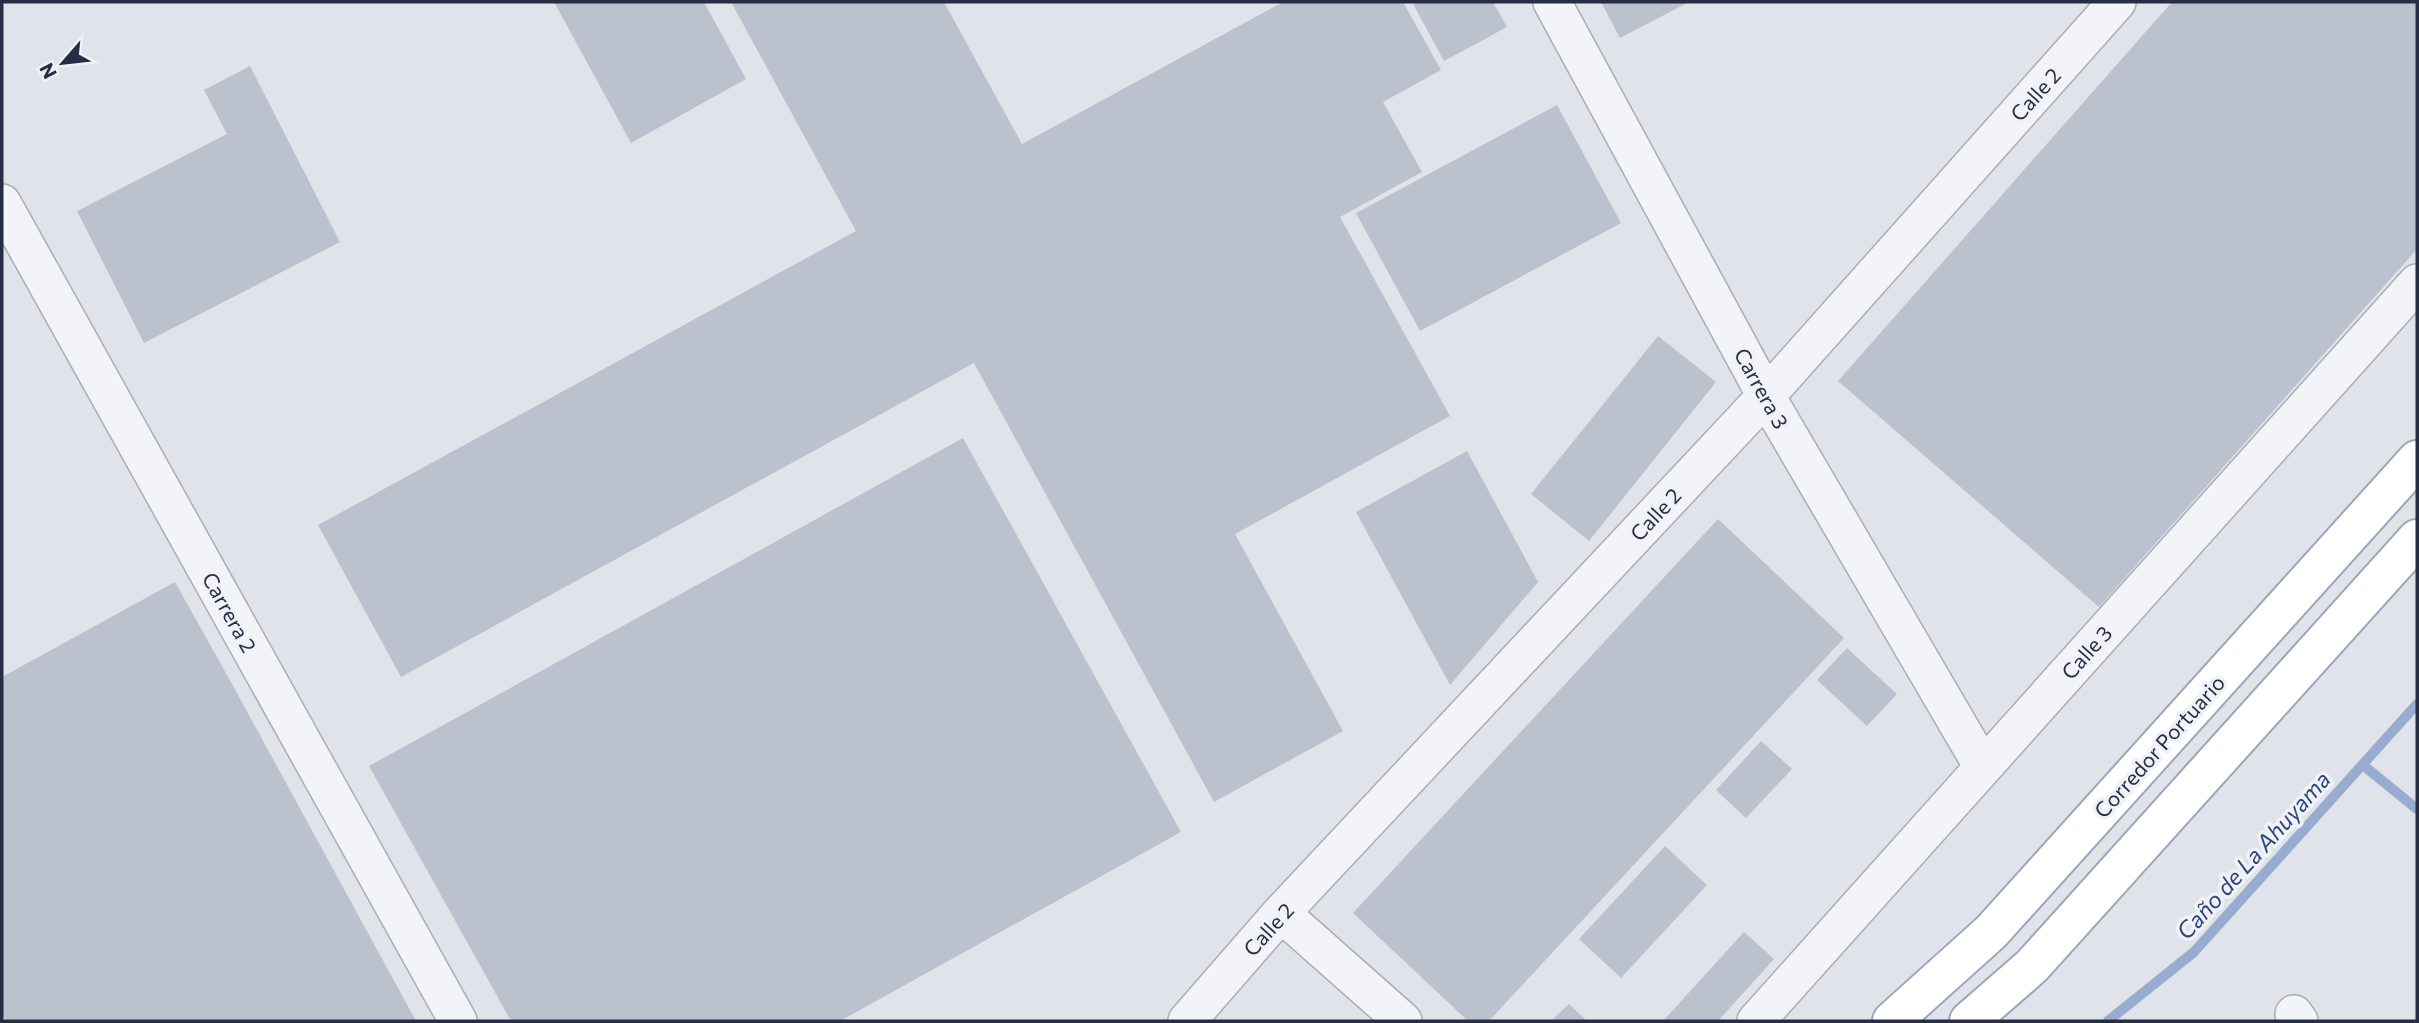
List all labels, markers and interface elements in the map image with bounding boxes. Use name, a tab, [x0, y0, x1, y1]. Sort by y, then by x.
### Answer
north arrow	[28, 28, 98, 98]
text: N	[34, 60, 61, 83]
street label: Calle 2	[2005, 62, 2065, 126]
street label: Carrera 3	[1730, 343, 1794, 433]
street label: Calle 2	[1624, 483, 1686, 545]
street label: Carrera 2	[198, 568, 262, 656]
street label: Calle 3	[2056, 620, 2116, 684]
street label: Corredor Portuario	[2089, 670, 2229, 822]
water label: Caño de La Ahuyama	[2170, 765, 2336, 945]
street label: Calle 2	[1238, 897, 1298, 961]

